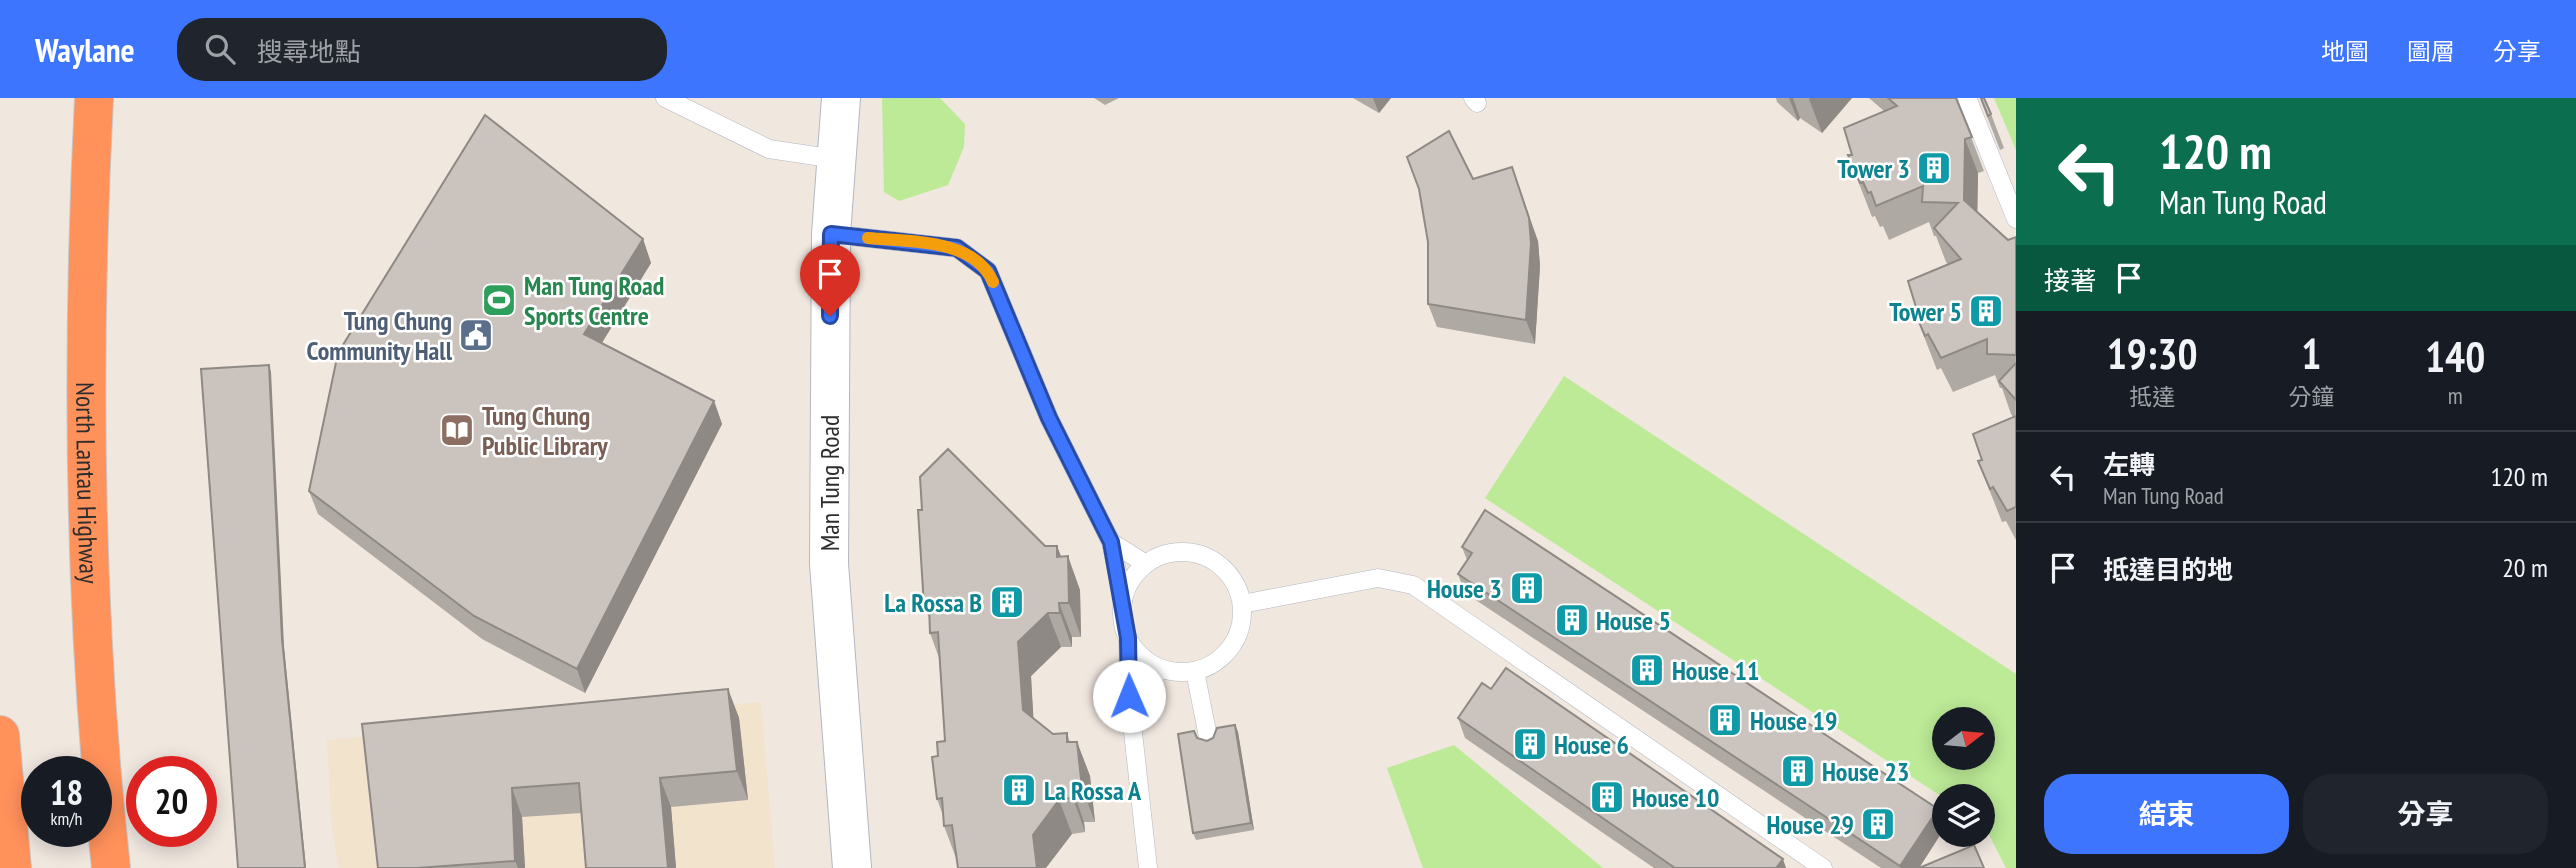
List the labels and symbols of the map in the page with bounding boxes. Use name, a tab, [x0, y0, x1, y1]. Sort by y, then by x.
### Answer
building icon: Tower 3	[1915, 149, 1953, 187]
place label: Tower 3	[1837, 152, 1910, 185]
pin	[800, 244, 860, 316]
place label: Man Tung Road Sports Centre	[524, 269, 664, 332]
sports icon: Man Tung Road Sports Centre	[480, 281, 518, 319]
building icon: Tower 5	[1967, 292, 2005, 330]
place label: Tower 5	[1889, 295, 1962, 328]
place label: Tung Chung Community Hall	[307, 304, 453, 367]
public building icon: Tung Chung Community Hall	[457, 316, 495, 354]
street label: North Lantau Highway	[70, 382, 107, 584]
place label: Tung Chung Public Library	[482, 399, 608, 462]
library icon: Tung Chung Public Library	[438, 411, 476, 449]
street label: Man Tung Road	[813, 415, 846, 551]
building icon: House 3	[1508, 569, 1546, 607]
place label: House 3	[1427, 572, 1502, 605]
building icon: La Rossa B	[988, 583, 1026, 621]
place label: La Rossa B	[884, 586, 982, 619]
building icon: House 5	[1553, 601, 1591, 639]
place label: House 5	[1596, 604, 1671, 637]
building icon: House 11	[1628, 651, 1666, 689]
place label: House 11	[1672, 654, 1759, 687]
position arrow	[1092, 659, 1166, 733]
building icon: House 19	[1706, 701, 1744, 739]
place label: House 19	[1750, 704, 1837, 737]
north arrow	[1932, 707, 1995, 770]
building icon: House 6	[1511, 725, 1549, 763]
place label: House 6	[1554, 728, 1629, 761]
building icon: House 23	[1779, 752, 1817, 790]
place label: House 23	[1822, 755, 1909, 788]
speed limit sign: 20	[126, 756, 217, 847]
building icon: La Rossa A	[1000, 771, 1038, 809]
place label: La Rossa A	[1044, 774, 1142, 807]
building icon: House 10	[1588, 778, 1626, 816]
place label: House 10	[1632, 781, 1719, 814]
building icon: House 29	[1859, 805, 1897, 843]
place label: House 29	[1767, 808, 1854, 841]

